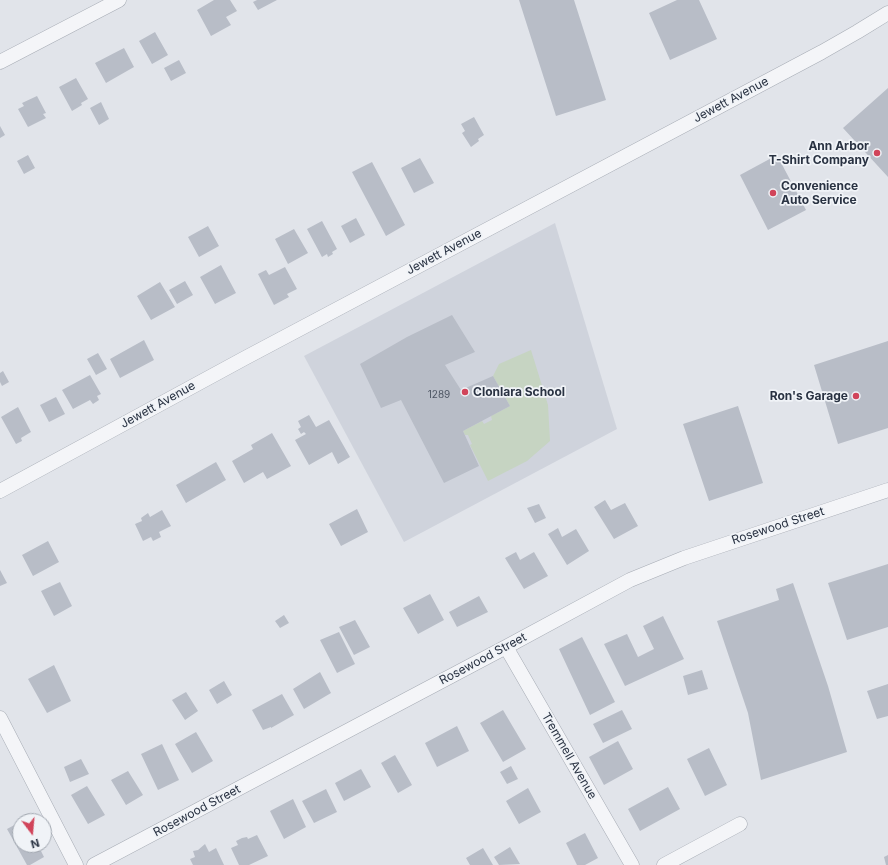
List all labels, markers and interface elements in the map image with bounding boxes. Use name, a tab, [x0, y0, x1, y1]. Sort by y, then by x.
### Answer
street label: Jewett Avenue	[691, 74, 771, 126]
place label: Ann Arbor T-Shirt Company	[769, 139, 869, 167]
marker: Ann Arbor T-Shirt Company	[872, 148, 882, 158]
place label: Convenience Auto Service	[781, 179, 858, 207]
marker: Convenience Auto Service	[768, 188, 778, 198]
street label: Jewett Avenue	[404, 226, 484, 278]
street label: Jewett Avenue	[118, 379, 198, 431]
place label: Clonlara School	[473, 385, 565, 399]
marker: Clonlara School	[460, 387, 470, 397]
house number: 1289	[428, 389, 450, 401]
place label: Ron's Garage	[770, 389, 848, 403]
marker: Ron's Garage	[851, 391, 861, 401]
street label: Rosewood Street	[730, 504, 826, 548]
street label: Rosewood Street	[437, 630, 529, 688]
street label: Tremmell Avenue	[538, 710, 600, 802]
street label: Rosewood Street	[151, 782, 243, 840]
north arrow	[12, 813, 52, 853]
text: N	[29, 836, 41, 851]

